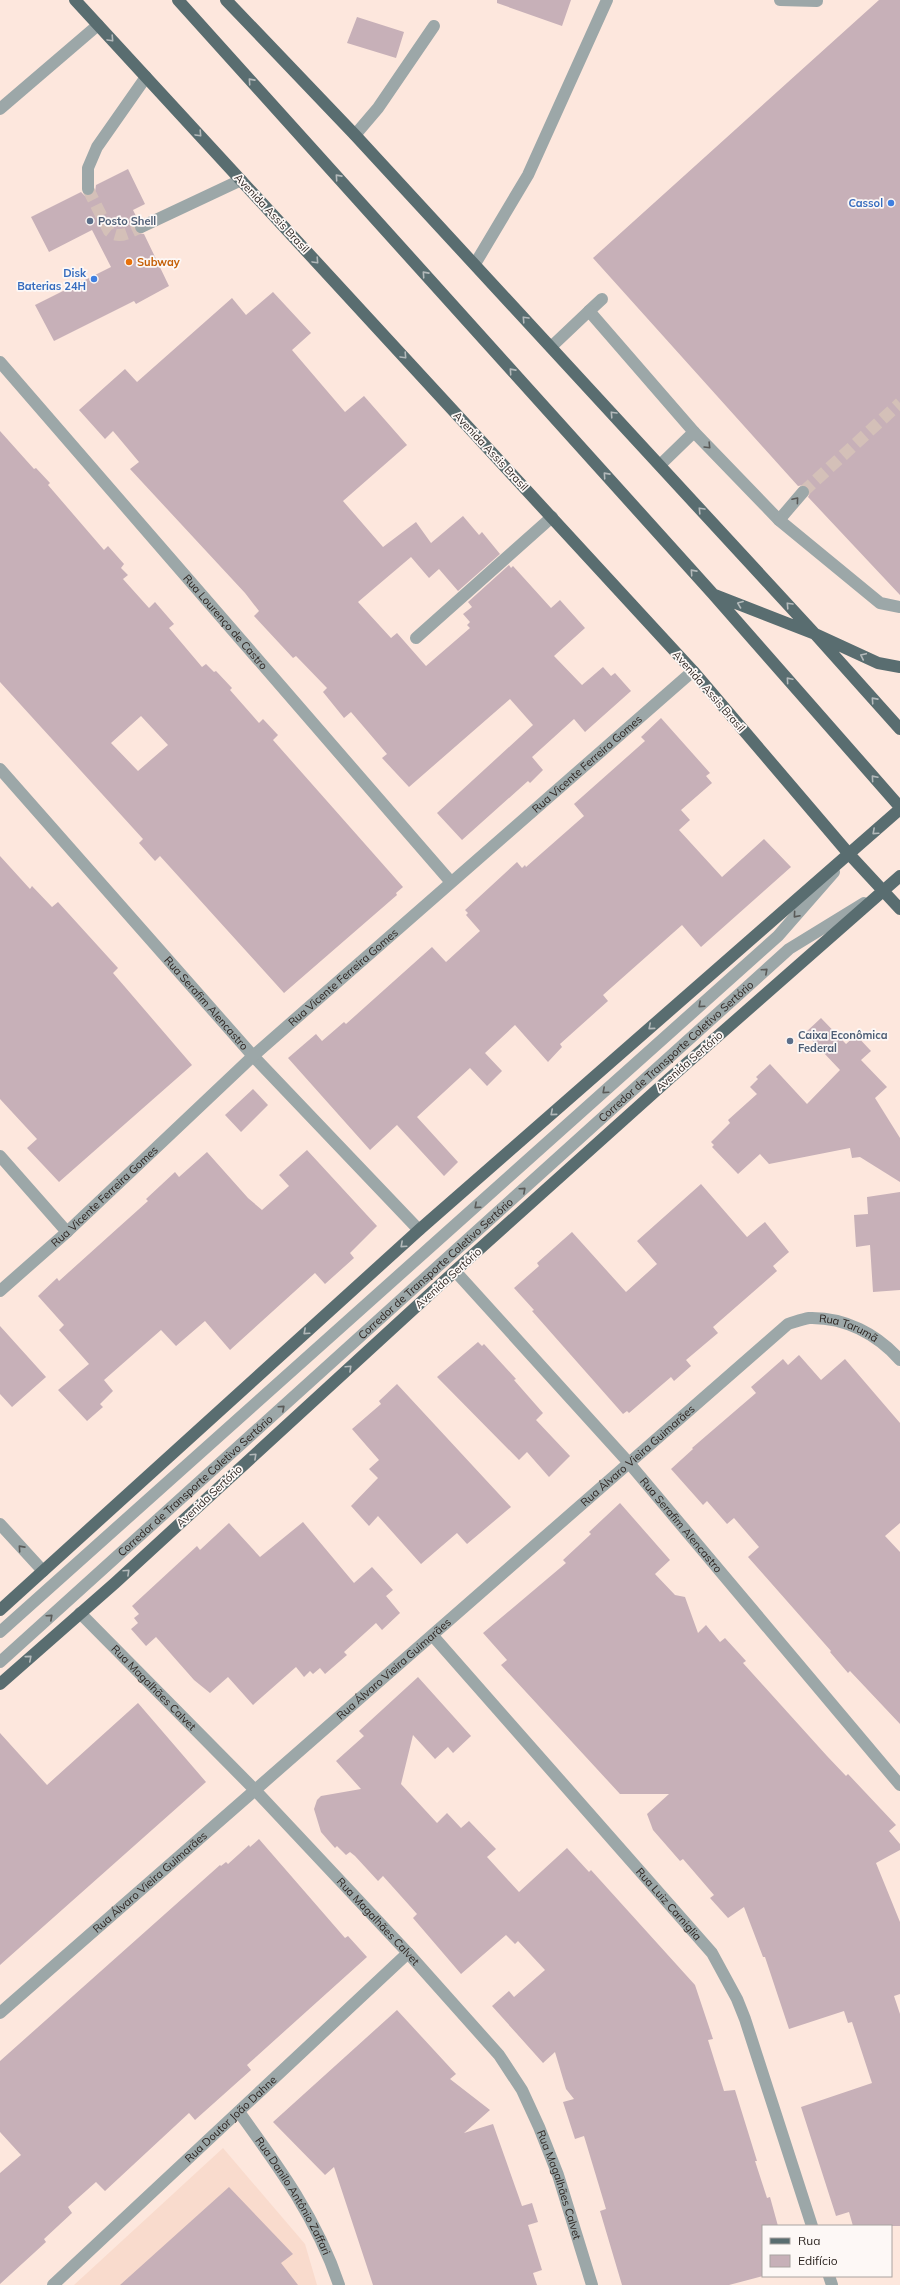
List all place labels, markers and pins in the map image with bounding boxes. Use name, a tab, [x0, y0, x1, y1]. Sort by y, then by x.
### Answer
place label: Cassol	[848, 196, 883, 210]
marker: Cassol	[886, 198, 896, 208]
place label: Posto Shell	[98, 214, 156, 228]
marker: Posto Shell	[85, 216, 95, 226]
place label: Subway	[137, 255, 180, 269]
marker: Subway	[124, 257, 134, 267]
place label: Disk Baterias 24H	[17, 266, 87, 293]
marker: Disk Baterias 24H	[89, 274, 99, 284]
place label: Caixa Econômica Federal	[798, 1028, 888, 1055]
marker: Caixa Econômica Federal	[785, 1036, 795, 1046]

